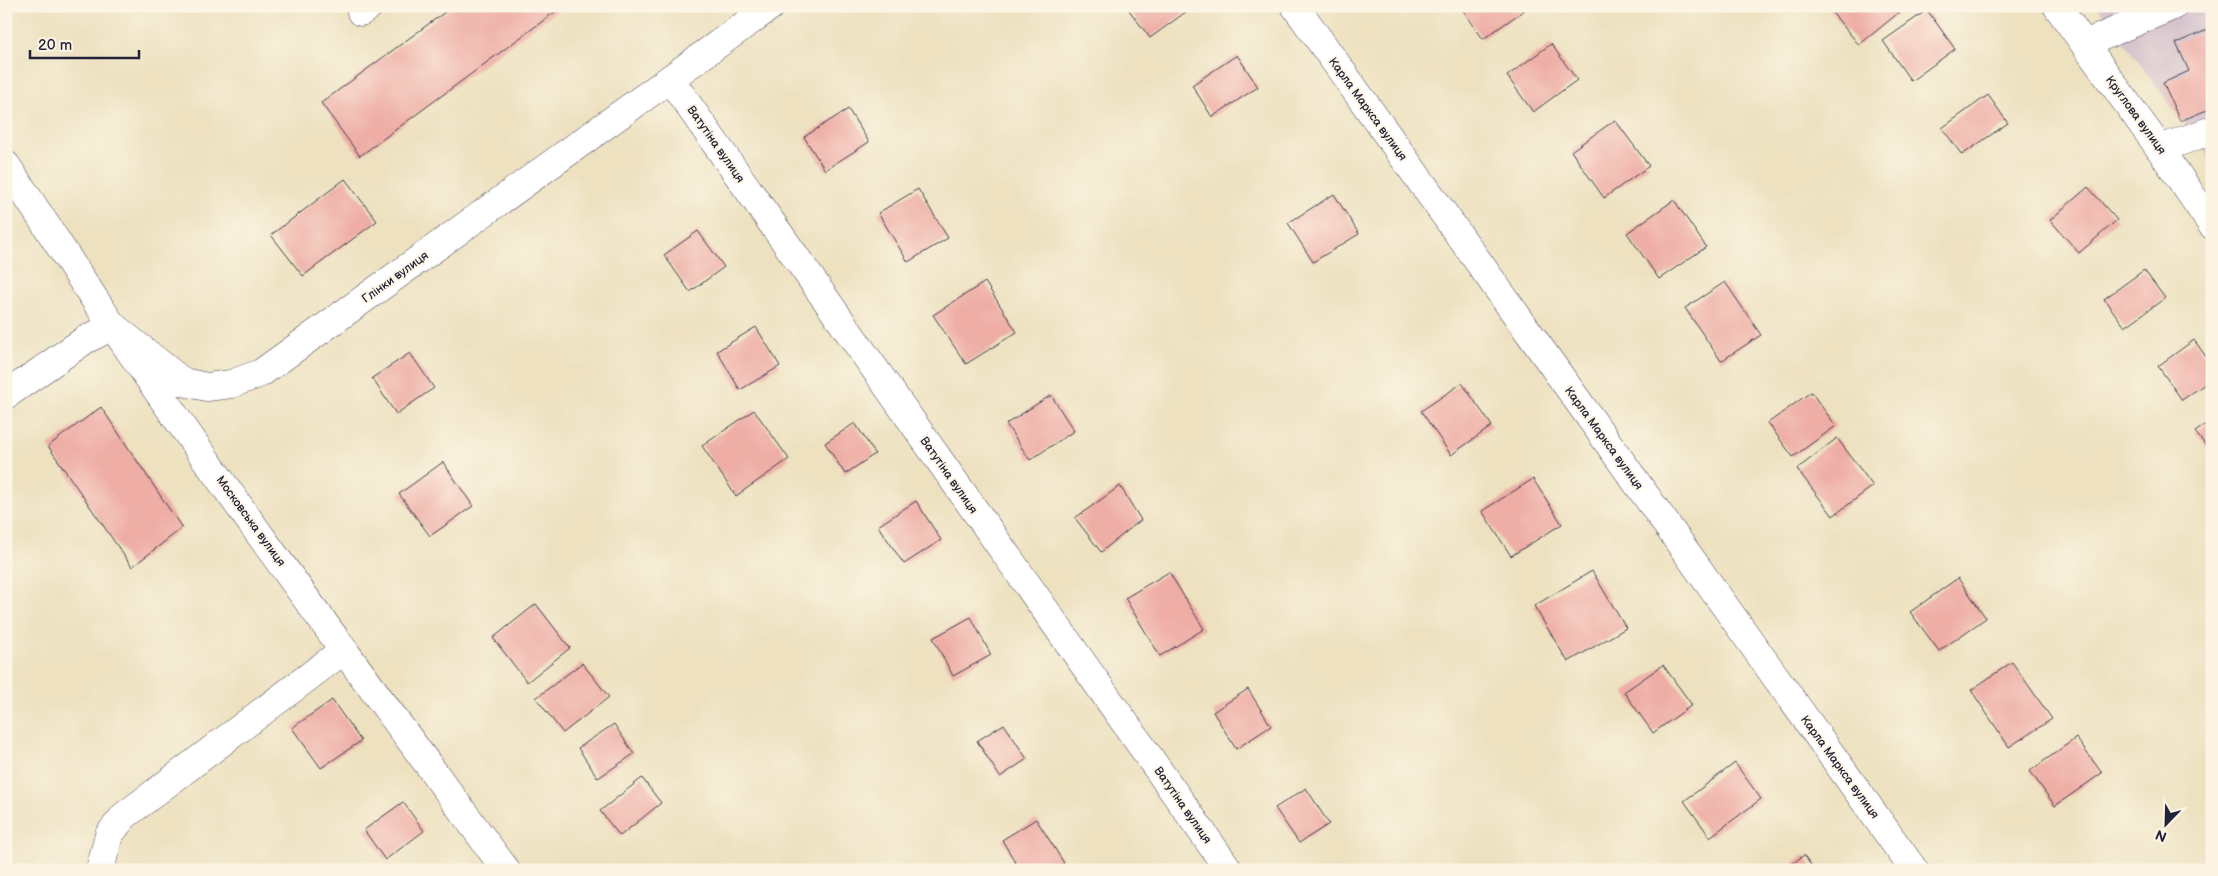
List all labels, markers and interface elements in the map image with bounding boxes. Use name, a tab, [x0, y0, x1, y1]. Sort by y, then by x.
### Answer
scale bar	[30, 28, 139, 60]
text: 20 m	[38, 36, 72, 55]
street label: Карла Маркса вулиця	[1325, 55, 1410, 164]
street label: Круглова вулиця	[2102, 73, 2169, 158]
street label: Ватутіна вулиця	[683, 103, 748, 186]
street label: Глінки вулиця	[359, 248, 432, 307]
street label: Карла Маркса вулиця	[1561, 384, 1646, 493]
street label: Ватутіна вулиця	[916, 434, 981, 517]
street label: Московська вулиця	[213, 473, 289, 570]
street label: Карла Маркса вулиця	[1797, 713, 1882, 822]
street label: Ватутіна вулиця	[1150, 764, 1215, 847]
north arrow	[2140, 798, 2190, 848]
text: N	[2153, 826, 2169, 845]

